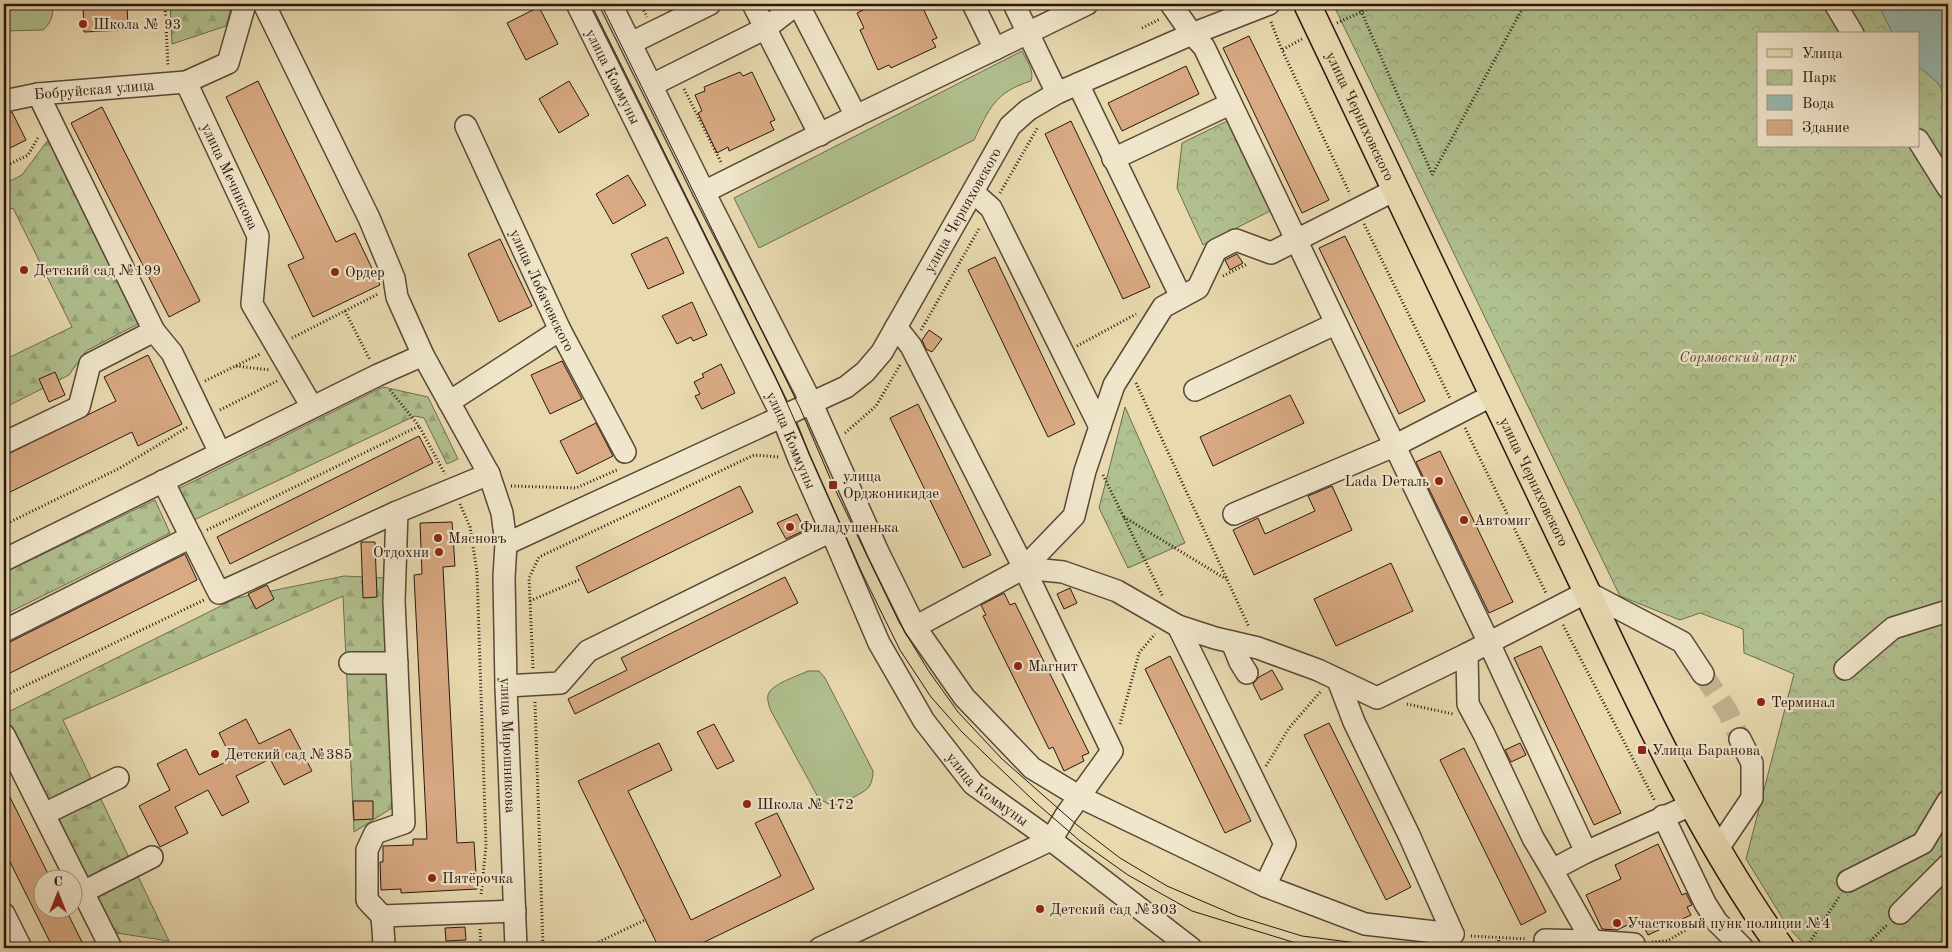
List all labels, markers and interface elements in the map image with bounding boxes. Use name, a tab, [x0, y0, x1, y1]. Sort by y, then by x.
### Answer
marker: Школа № 93	[77, 18, 89, 30]
place label: Школа № 93	[93, 18, 181, 33]
street label: улица Коммуны	[582, 27, 642, 127]
legend	[1757, 32, 1920, 148]
text: Улица	[1802, 47, 1843, 62]
street label: улица Черняховского	[1322, 50, 1396, 184]
text: Парк	[1802, 71, 1837, 86]
street label: Бобруйская улица	[33, 79, 156, 103]
text: Вода	[1802, 97, 1835, 112]
street label: улица Мечникова	[197, 121, 260, 233]
text: Здание	[1802, 121, 1849, 136]
street label: улица Черняховского	[922, 146, 1005, 276]
street label: улица Лобачевского	[506, 227, 576, 354]
marker: Детский сад №199	[18, 264, 30, 276]
place label: Детский сад №199	[34, 264, 161, 279]
marker: Ордер	[329, 266, 341, 278]
place label: Ордер	[345, 266, 385, 281]
park label: Сормовский парк	[1679, 351, 1797, 366]
street label: улица Коммуны	[762, 390, 817, 492]
street label: улица Черняховского	[1495, 416, 1570, 549]
place label: улица Орджоникидзе	[843, 470, 939, 502]
place label: Lada Dеталь	[1344, 475, 1429, 490]
marker: Lada Dеталь	[1433, 475, 1445, 487]
marker: улица Орджоникидзе	[827, 479, 839, 491]
marker: Автомиг	[1458, 514, 1470, 526]
place label: Автомиг	[1474, 514, 1530, 529]
marker: Филадушенька	[784, 521, 796, 533]
place label: Филадушенька	[800, 521, 899, 536]
marker: Мясновъ	[432, 532, 444, 544]
place label: Мясновъ	[448, 532, 507, 547]
place label: Отдохни	[373, 546, 429, 561]
marker: Отдохни	[433, 546, 445, 558]
marker: Магнит	[1012, 660, 1024, 672]
place label: Магнит	[1028, 660, 1078, 675]
street label: улица Мирошникова	[497, 677, 517, 814]
marker: Терминал	[1755, 696, 1767, 708]
place label: Терминал	[1771, 696, 1835, 711]
marker: Улица Баранова	[1636, 744, 1648, 756]
place label: Улица Баранова	[1652, 744, 1761, 759]
marker: Детский сад №385	[209, 748, 221, 760]
place label: Детский сад №385	[225, 748, 352, 763]
street label: улица Коммуны	[942, 750, 1030, 830]
marker: Школа № 172	[741, 798, 753, 810]
place label: Школа № 172	[757, 798, 854, 813]
north arrow	[32, 870, 82, 920]
marker: Пятёрочка	[426, 872, 438, 884]
place label: Пятёрочка	[442, 872, 514, 887]
text: С	[53, 875, 63, 889]
marker: Детский сад №303	[1034, 903, 1046, 915]
place label: Детский сад №303	[1050, 903, 1177, 918]
marker: Участковый пунк полиции №4	[1611, 917, 1623, 929]
place label: Участковый пунк полиции №4	[1627, 917, 1831, 932]

